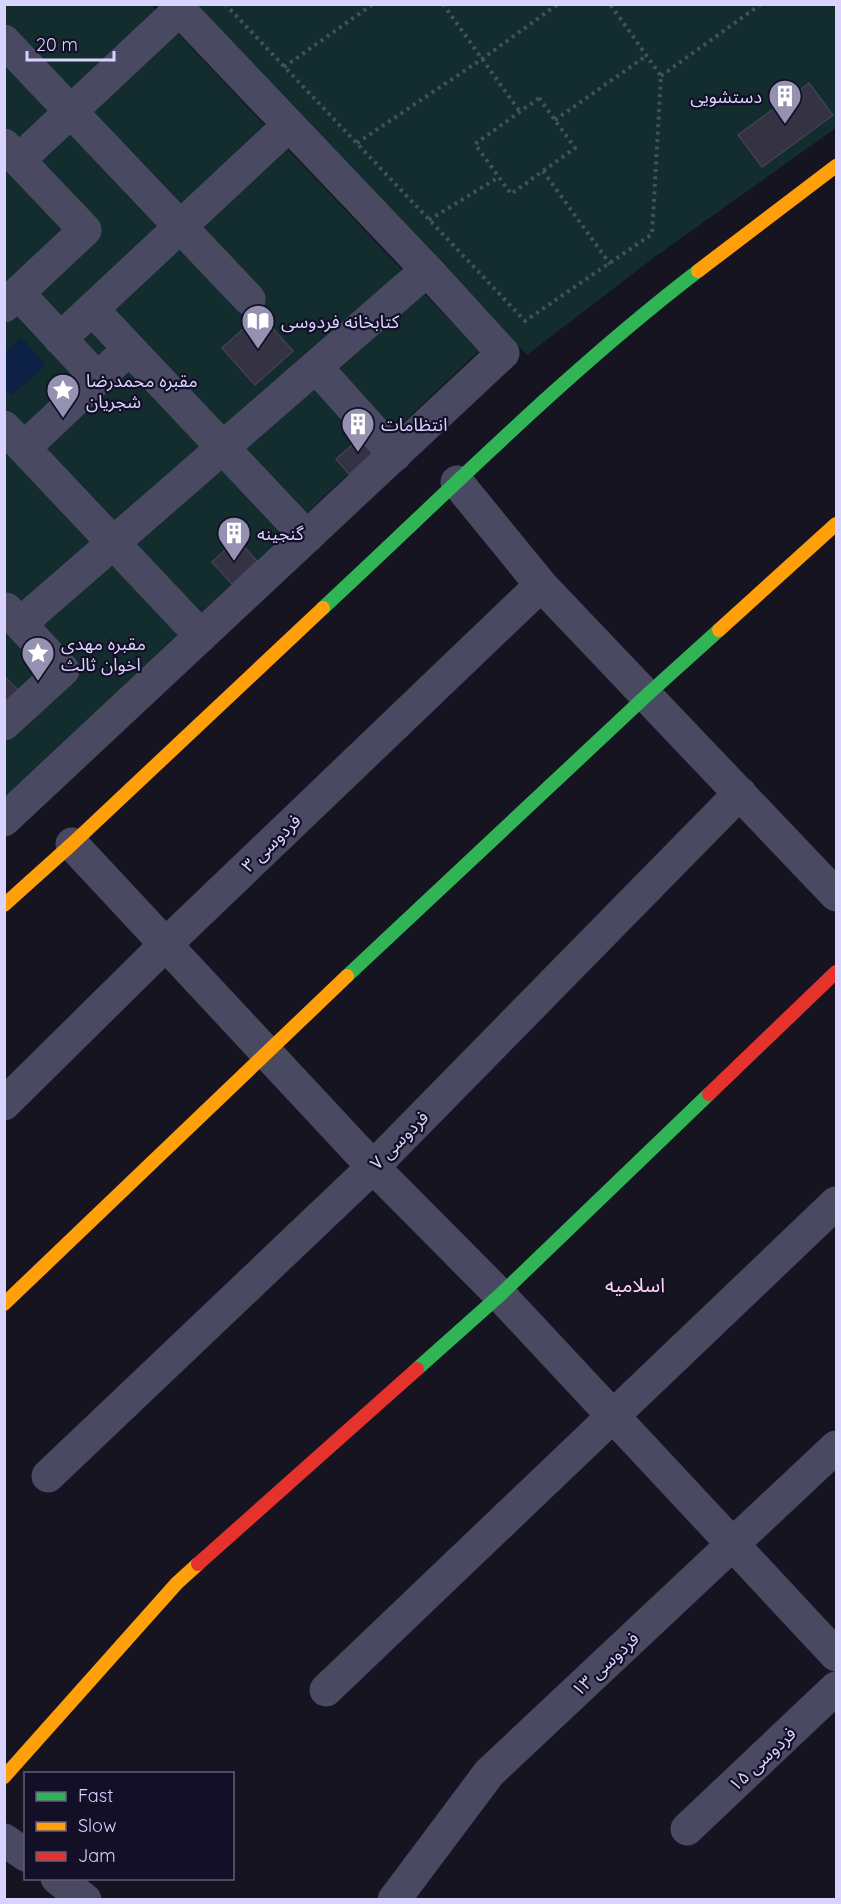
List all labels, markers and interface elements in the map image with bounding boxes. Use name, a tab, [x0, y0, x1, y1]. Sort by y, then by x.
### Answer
scale bar	[27, 24, 114, 62]
text: 20 m	[36, 33, 78, 56]
building icon: دستشویی	[767, 78, 803, 125]
place label: دستشویی	[690, 85, 762, 108]
library icon: کتابخانه فردوسی	[240, 303, 276, 350]
place label: کتابخانه فردوسی	[281, 310, 400, 333]
place label: مقبره محمدرضا شجریان	[86, 369, 198, 413]
place icon: مقبره محمدرضا شجریان	[45, 372, 81, 419]
building icon: انتظامات	[340, 406, 376, 453]
place label: انتظامات	[381, 413, 447, 436]
building icon: گنجینه	[216, 515, 252, 562]
place label: گنجینه	[257, 522, 304, 545]
place label: مقبره مهدی اخوان ثالث	[61, 632, 146, 676]
place icon: مقبره مهدی اخوان ثالث	[20, 635, 56, 682]
street label: فردوسی ۳	[236, 809, 306, 877]
street label: فردوسی ۷	[365, 1106, 433, 1174]
district label: اسلامیه	[605, 1272, 665, 1297]
street label: فردوسی ۱۳	[566, 1627, 644, 1701]
street label: فردوسی ۱۵	[723, 1722, 801, 1796]
legend	[24, 1772, 234, 1880]
text: Fast	[78, 1784, 113, 1807]
text: Slow	[78, 1814, 116, 1837]
text: Jam	[78, 1844, 116, 1867]

